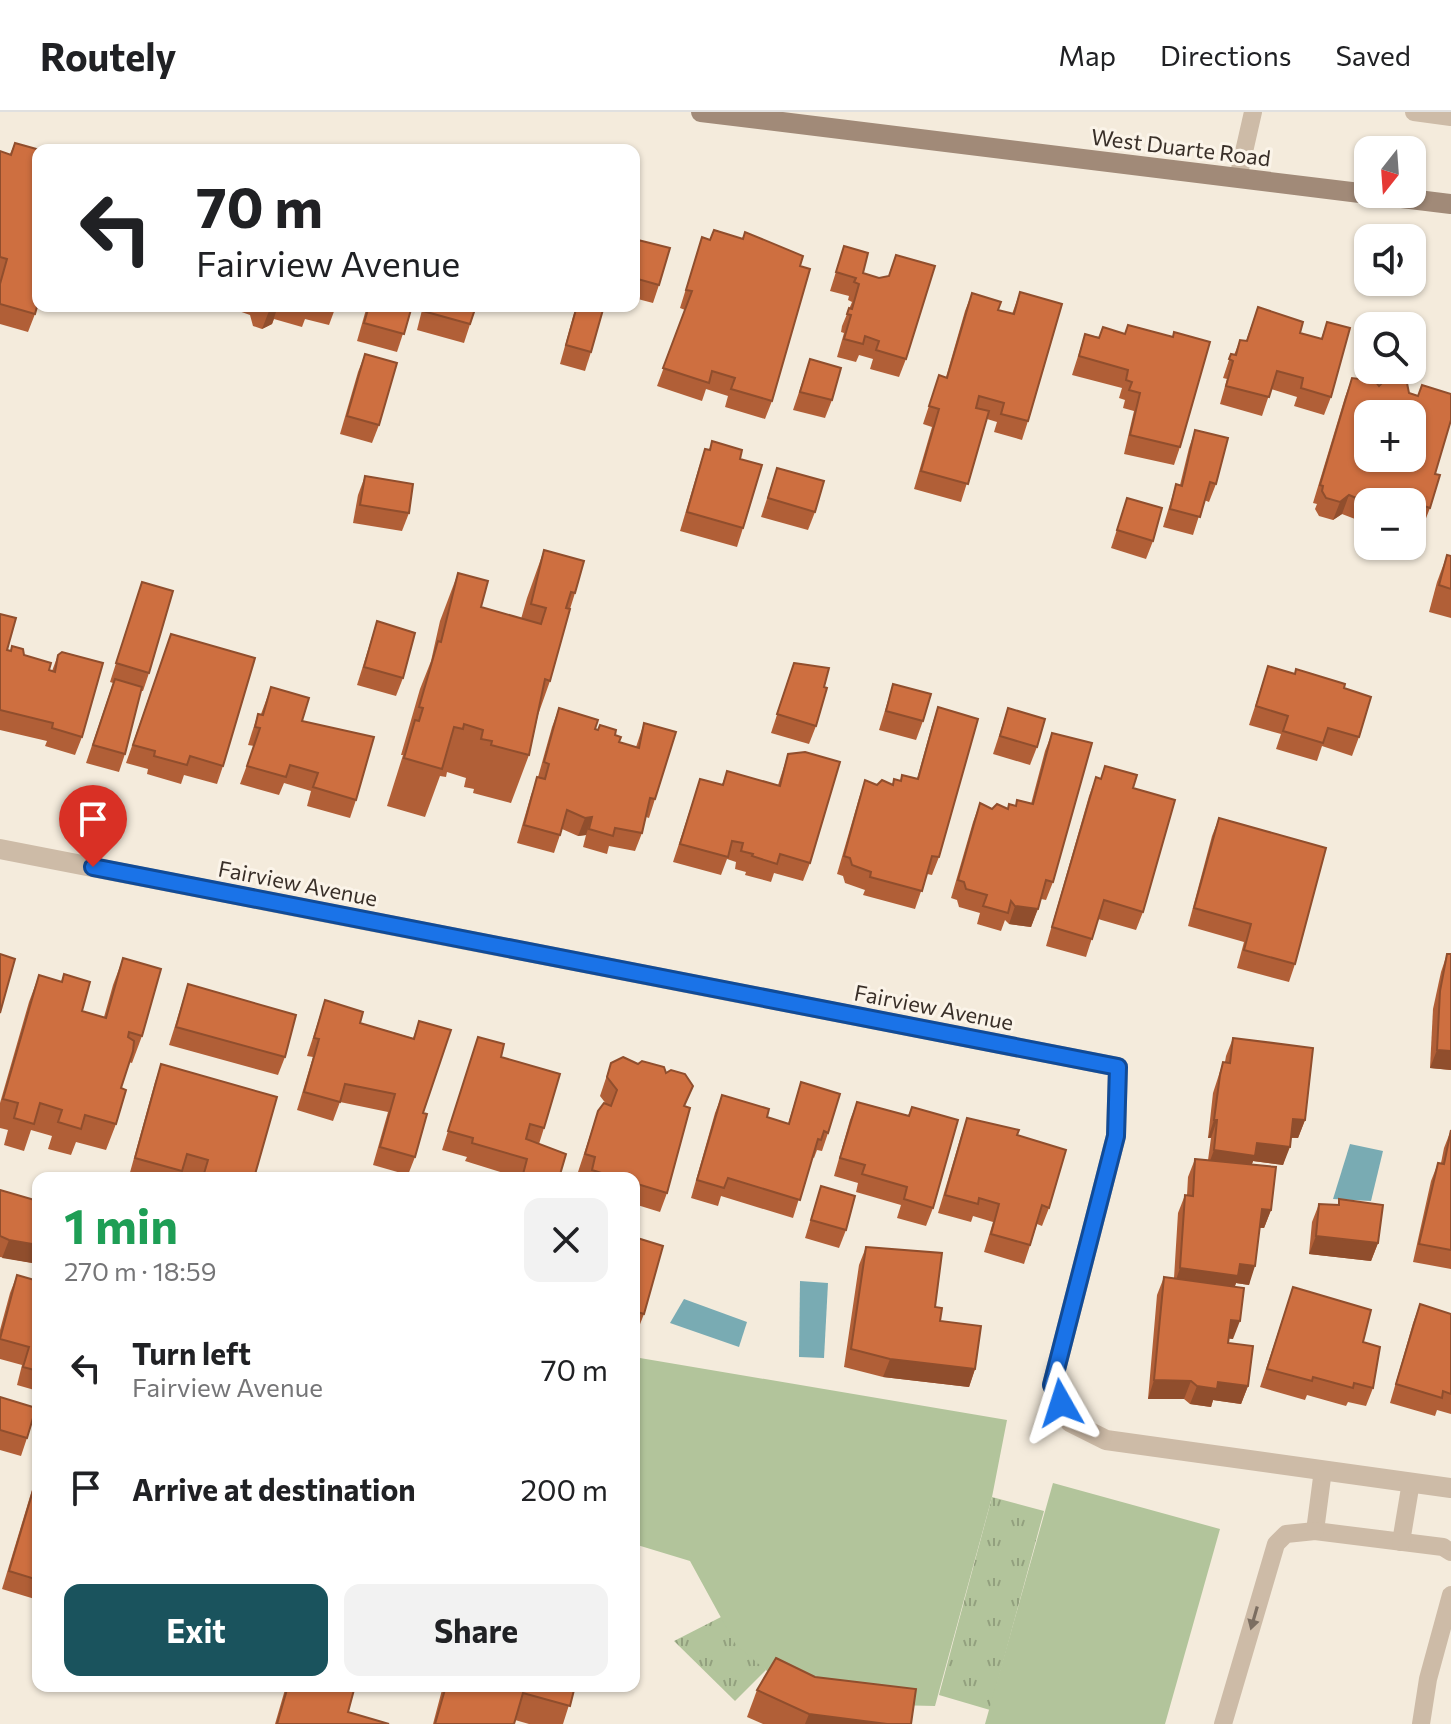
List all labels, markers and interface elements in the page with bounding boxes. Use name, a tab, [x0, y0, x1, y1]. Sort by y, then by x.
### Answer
text: Routely	[40, 32, 176, 79]
text: Map	[1058, 38, 1116, 72]
text: Directions	[1160, 38, 1291, 72]
text: Saved	[1335, 38, 1411, 72]
street label: West Duarte Road	[1090, 123, 1272, 171]
north arrow	[1354, 136, 1426, 208]
map controls	[1354, 136, 1426, 560]
text: 70 m	[196, 171, 323, 240]
icon: left	[64, 176, 168, 280]
button: sound	[1354, 224, 1426, 296]
text: Fairview Avenue	[196, 240, 460, 284]
button: search	[1354, 312, 1426, 384]
button: +	[1354, 400, 1426, 472]
button: −	[1354, 488, 1426, 560]
pin	[59, 785, 127, 867]
icon: arrive	[71, 797, 115, 841]
street label: Fairview Avenue	[216, 854, 380, 912]
street label: Fairview Avenue	[852, 978, 1016, 1036]
text: 1 min	[64, 1195, 178, 1254]
button: close	[524, 1198, 608, 1282]
text: 270 m · 18:59	[64, 1255, 216, 1286]
text: Turn left	[132, 1334, 251, 1371]
icon: left	[64, 1346, 108, 1390]
text: 70 m	[541, 1350, 608, 1387]
position arrow	[1019, 1361, 1103, 1445]
text: Fairview Avenue	[132, 1371, 323, 1402]
icon: arrive	[64, 1466, 108, 1510]
text: Arrive at destination	[132, 1470, 416, 1507]
text: 200 m	[520, 1470, 608, 1507]
button: Exit	[64, 1584, 328, 1676]
button: Share	[344, 1584, 608, 1676]
one-way arrow	[1247, 1607, 1260, 1631]

